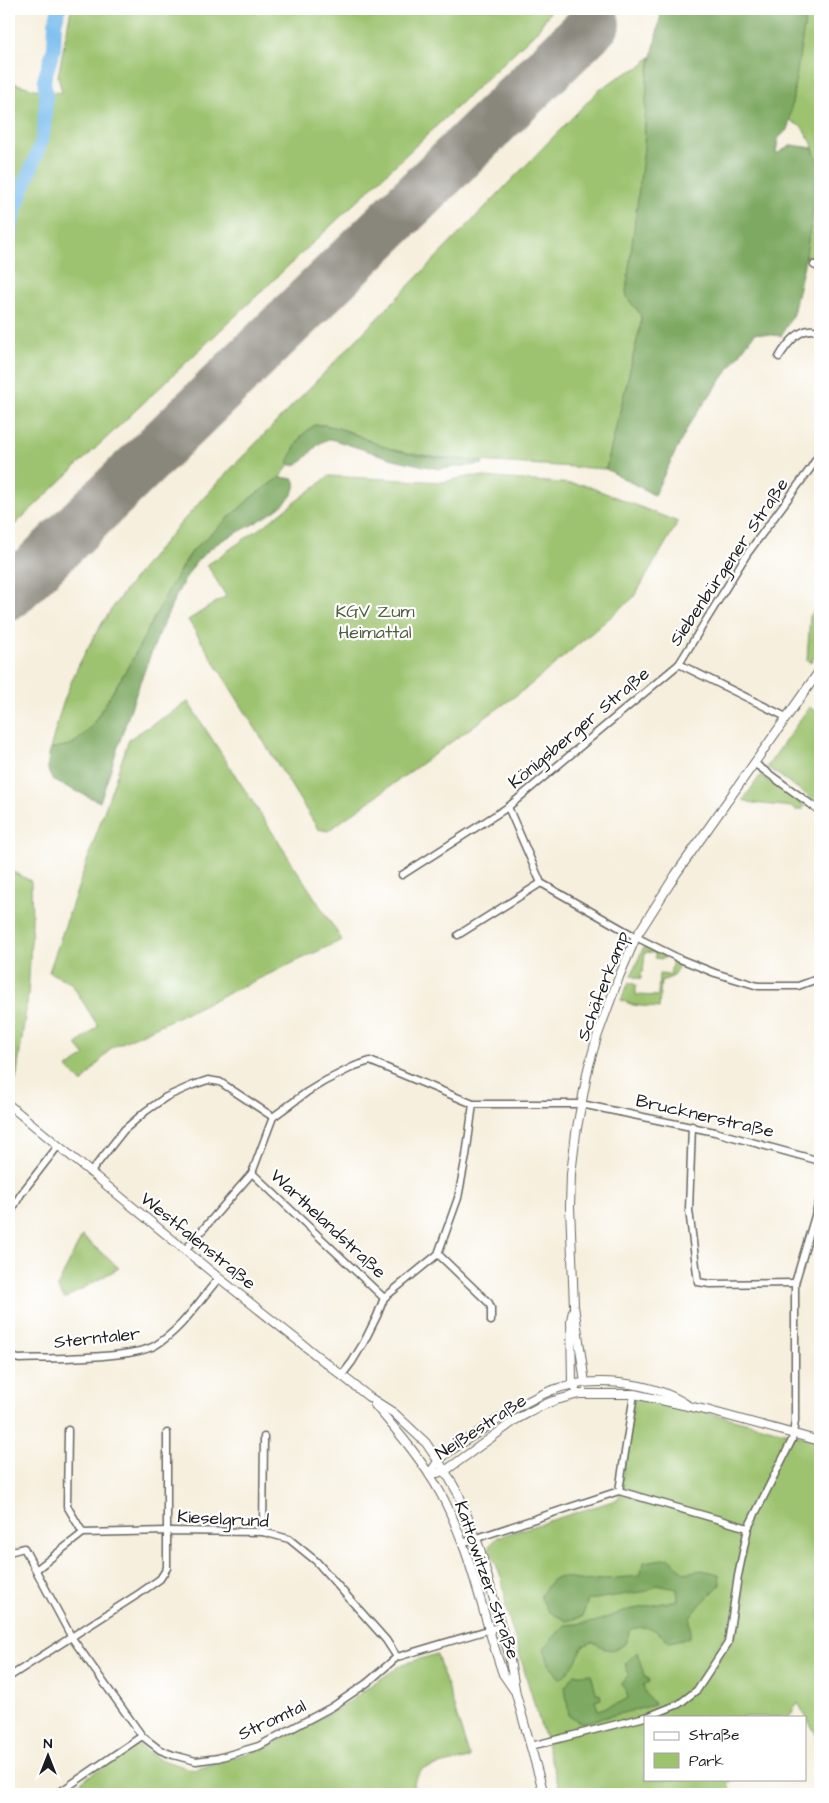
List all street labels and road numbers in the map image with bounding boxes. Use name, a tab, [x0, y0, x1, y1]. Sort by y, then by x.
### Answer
street label: Siebenbürgener Straße	[663, 473, 796, 651]
street label: Königsberger Straße	[503, 661, 656, 795]
street label: Schäferkamp	[571, 928, 635, 1044]
street label: Brucknerstraße	[634, 1088, 777, 1144]
street label: Warthelandstraße	[265, 1164, 392, 1285]
street label: Westfalenstraße	[135, 1186, 261, 1296]
street label: Sterntaler	[53, 1321, 141, 1355]
street label: Neißestraße	[430, 1388, 532, 1466]
street label: Kattowitzer Straße	[448, 1498, 526, 1663]
street label: Kieselgrund	[177, 1504, 269, 1535]
street label: Stromtal	[234, 1693, 310, 1747]

